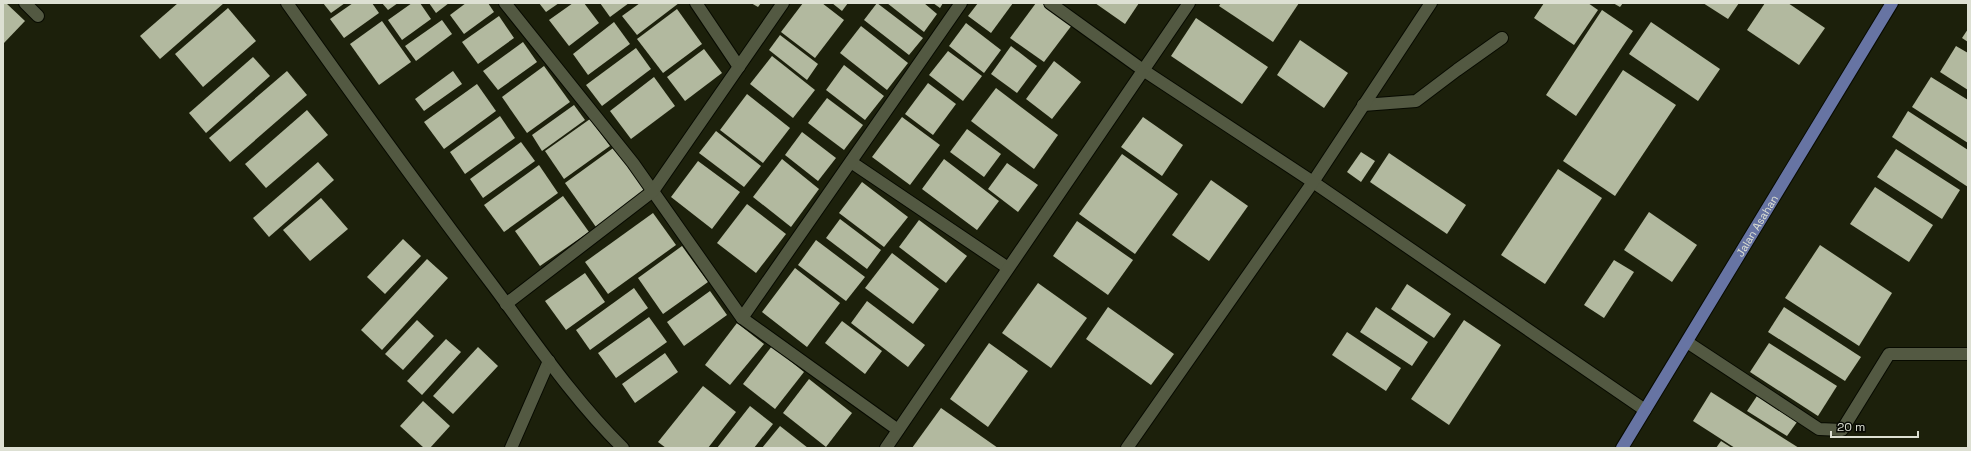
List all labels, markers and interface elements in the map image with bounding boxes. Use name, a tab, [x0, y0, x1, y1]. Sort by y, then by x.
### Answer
street label: Jalan Asahan	[1733, 192, 1781, 259]
scale bar	[1831, 413, 1918, 439]
text: 20 m	[1837, 419, 1865, 435]

